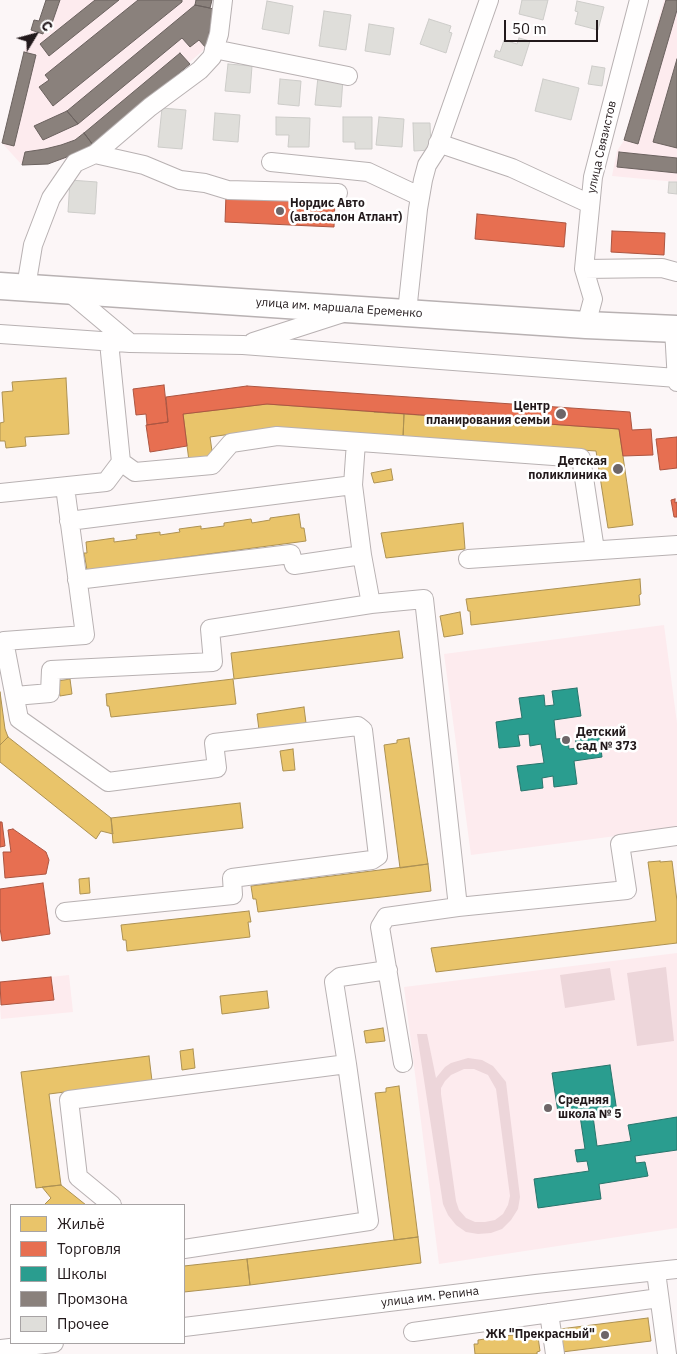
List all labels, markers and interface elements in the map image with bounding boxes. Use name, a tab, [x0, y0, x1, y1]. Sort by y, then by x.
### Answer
north arrow	[10, 10, 60, 60]
scale bar	[507, 10, 601, 42]
text: С	[37, 17, 57, 35]
text: 50 m	[512, 19, 547, 38]
street label: улица Связистов	[584, 99, 620, 195]
place label: Нордис Авто (автосалон Атлант)	[290, 197, 402, 225]
marker: Нордис Авто (автосалон Атлант)	[274, 205, 286, 217]
street label: улица им. маршала Еременко	[255, 295, 423, 321]
place label: Центр планирования семьи	[426, 400, 550, 428]
marker: Центр планирования семьи	[554, 407, 568, 421]
place label: Детская поликлиника	[528, 455, 607, 483]
marker: Детская поликлиника	[611, 462, 625, 476]
place label: Детский сад № 373	[576, 726, 637, 754]
marker: Детский сад № 373	[560, 734, 572, 746]
place label: Средняя школа № 5	[558, 1094, 621, 1122]
marker: Средняя школа № 5	[542, 1102, 554, 1114]
legend	[10, 1204, 185, 1344]
text: Жильё	[57, 1214, 105, 1233]
text: Торговля	[57, 1239, 121, 1258]
text: Школы	[57, 1264, 107, 1283]
street label: улица им. Репина	[380, 1284, 480, 1310]
text: Промзона	[57, 1289, 128, 1308]
text: Прочее	[57, 1314, 109, 1333]
place label: ЖК "Прекрасный"	[486, 1328, 595, 1342]
marker: ЖК "Прекрасный"	[599, 1329, 611, 1341]

